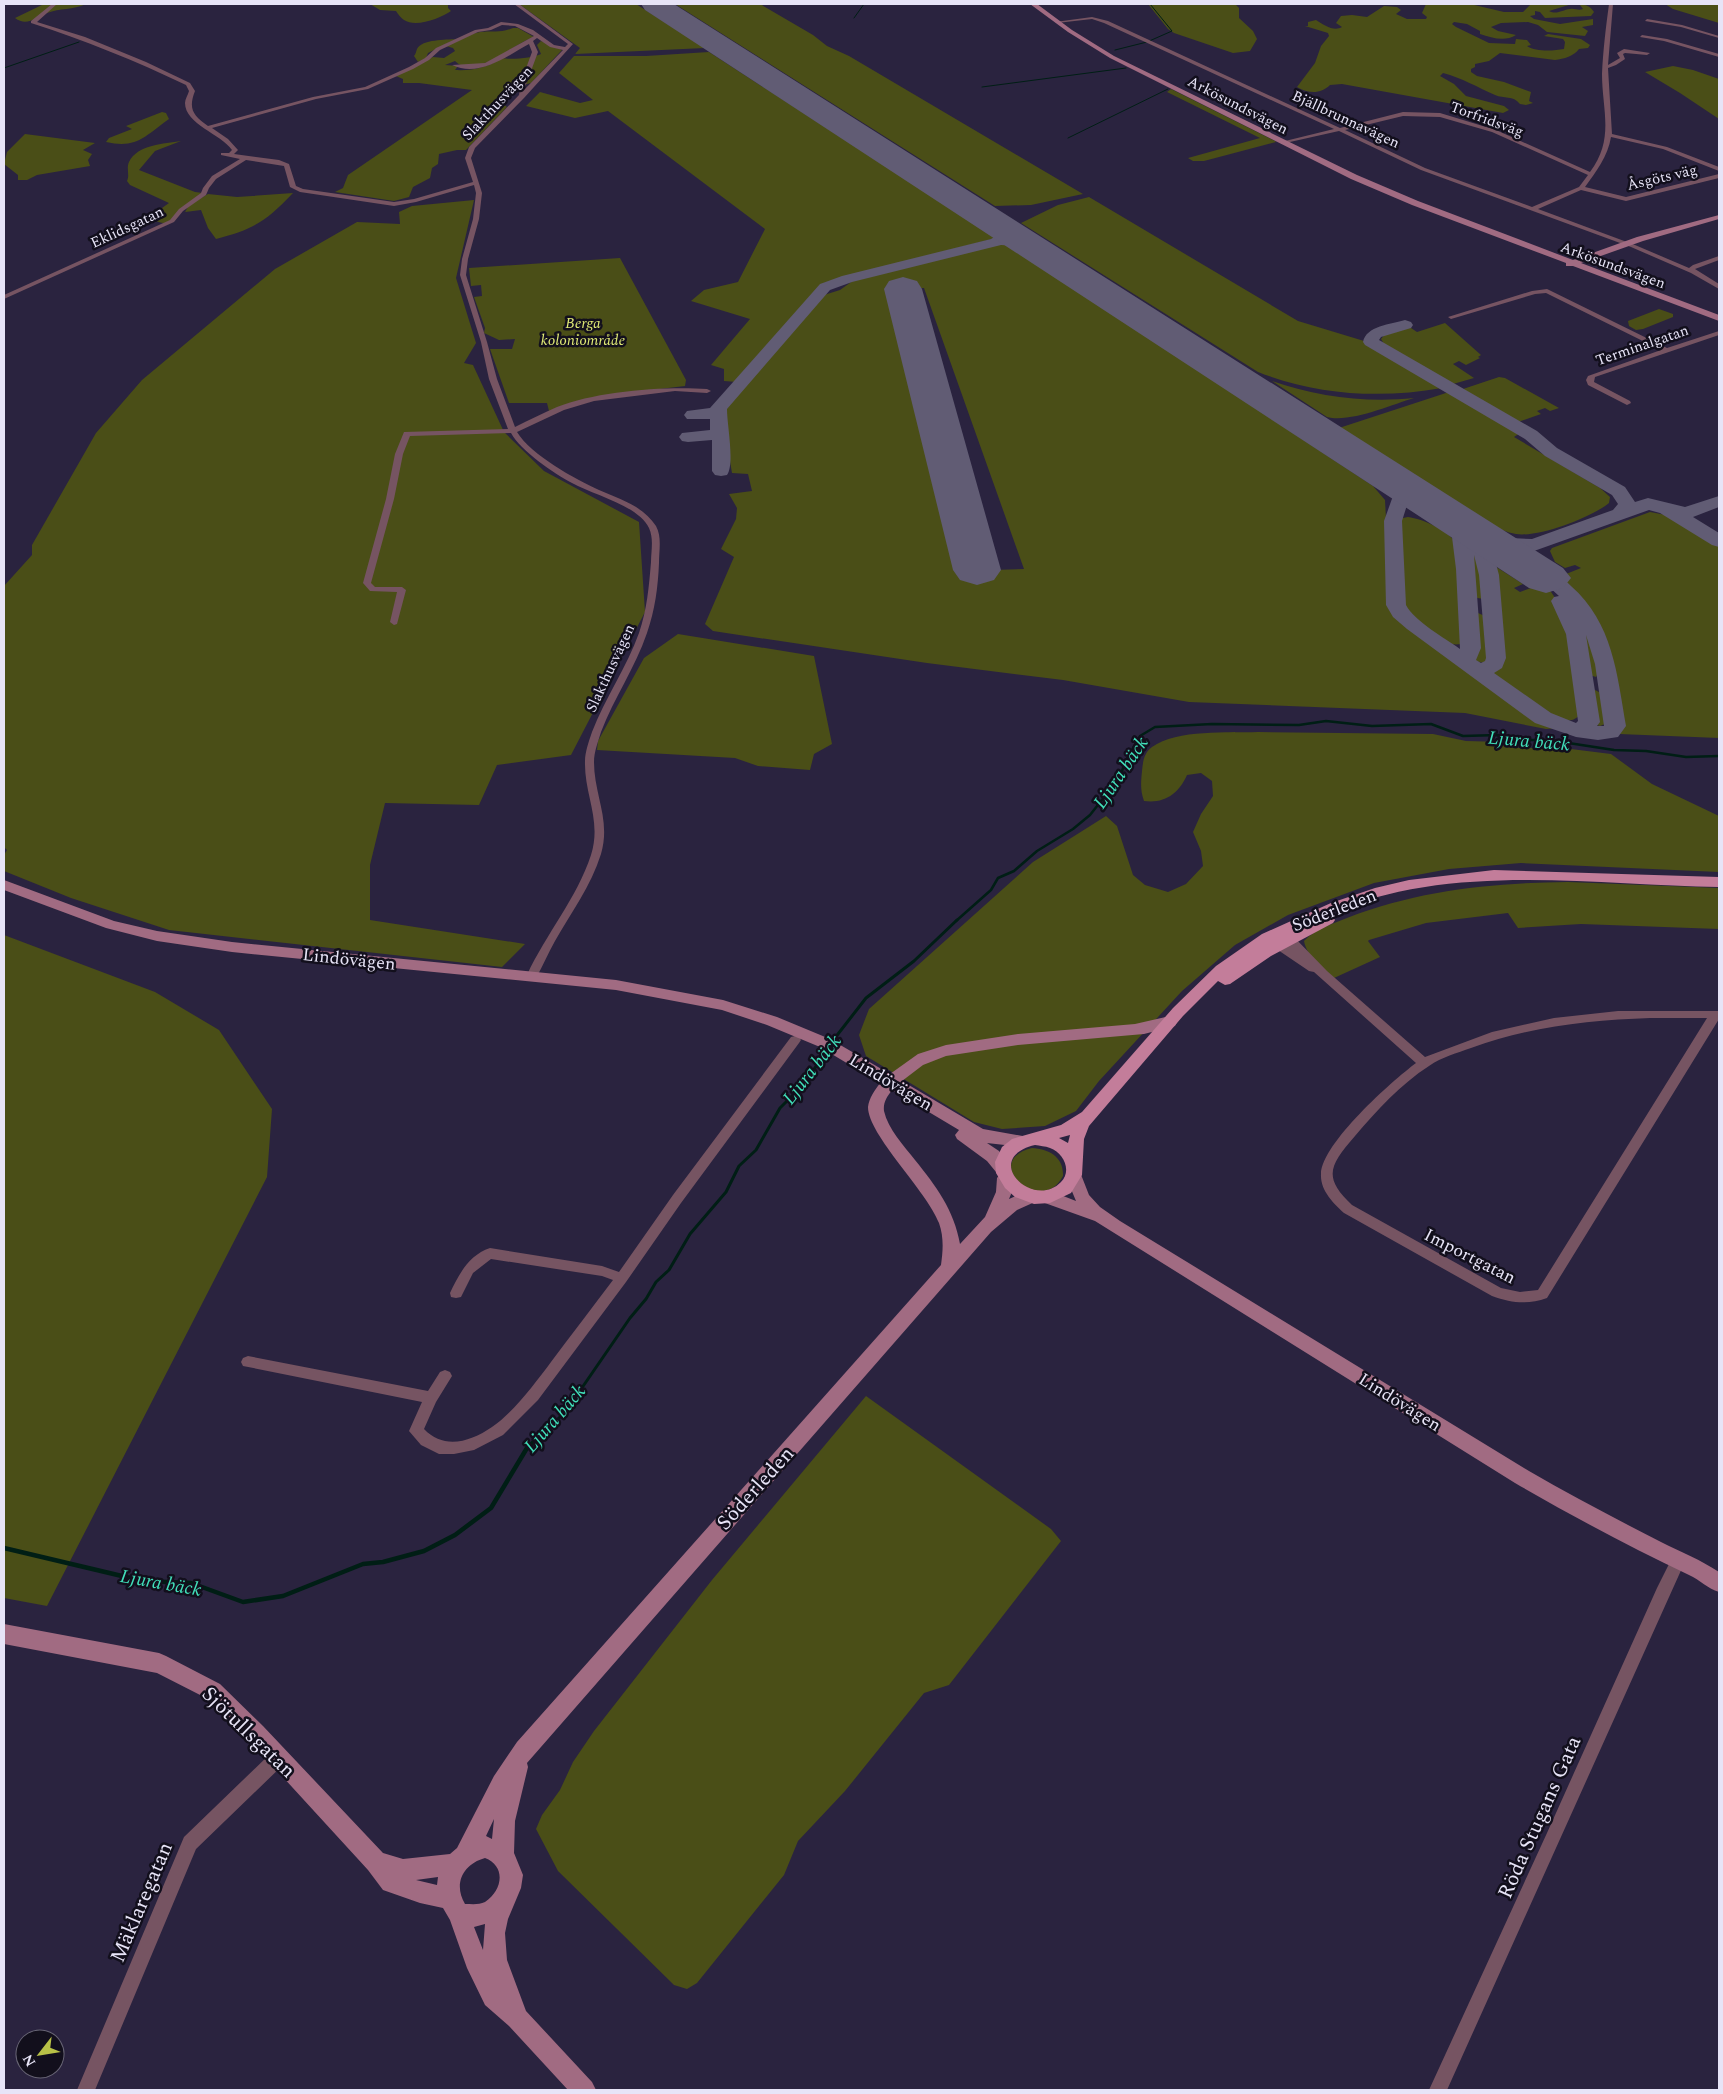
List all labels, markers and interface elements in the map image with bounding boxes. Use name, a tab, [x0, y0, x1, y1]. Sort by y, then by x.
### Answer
street label: Slakthusvägen	[457, 61, 538, 146]
street label: Arkösundsvägen	[1183, 70, 1292, 141]
street label: Bjällbrunnavägen	[1288, 84, 1404, 155]
street label: Torfridsväg	[1447, 96, 1527, 143]
street label: Åsgöts väg	[1625, 158, 1700, 197]
street label: Eklidsgatan	[87, 200, 168, 254]
street label: Arkösundsvägen	[1557, 236, 1669, 295]
park label: Berga koloniområde	[541, 312, 626, 352]
street label: Terminalgatan	[1592, 319, 1692, 372]
street label: Slakthusvägen	[580, 620, 641, 716]
water label: Ljura bäck	[1487, 723, 1571, 760]
water label: Ljura bäck	[1086, 731, 1156, 815]
street label: Söderleden	[1288, 882, 1381, 939]
street label: Lindövägen	[301, 941, 397, 978]
water label: Ljura bäck	[775, 1028, 849, 1111]
street label: Lindövägen	[844, 1047, 938, 1118]
street label: Importgatan	[1419, 1222, 1521, 1291]
street label: Lindövägen	[1353, 1366, 1447, 1439]
water label: Ljura bäck	[517, 1378, 593, 1460]
street label: Söderleden	[709, 1439, 802, 1538]
water label: Ljura bäck	[118, 1562, 204, 1605]
street label: Sjötullsgatan	[194, 1679, 303, 1786]
street label: Röda Stugans Gata	[1490, 1730, 1590, 1904]
street label: Mäklaregatan	[102, 1837, 182, 1968]
north arrow	[15, 2029, 65, 2079]
text: N	[17, 2050, 41, 2071]

